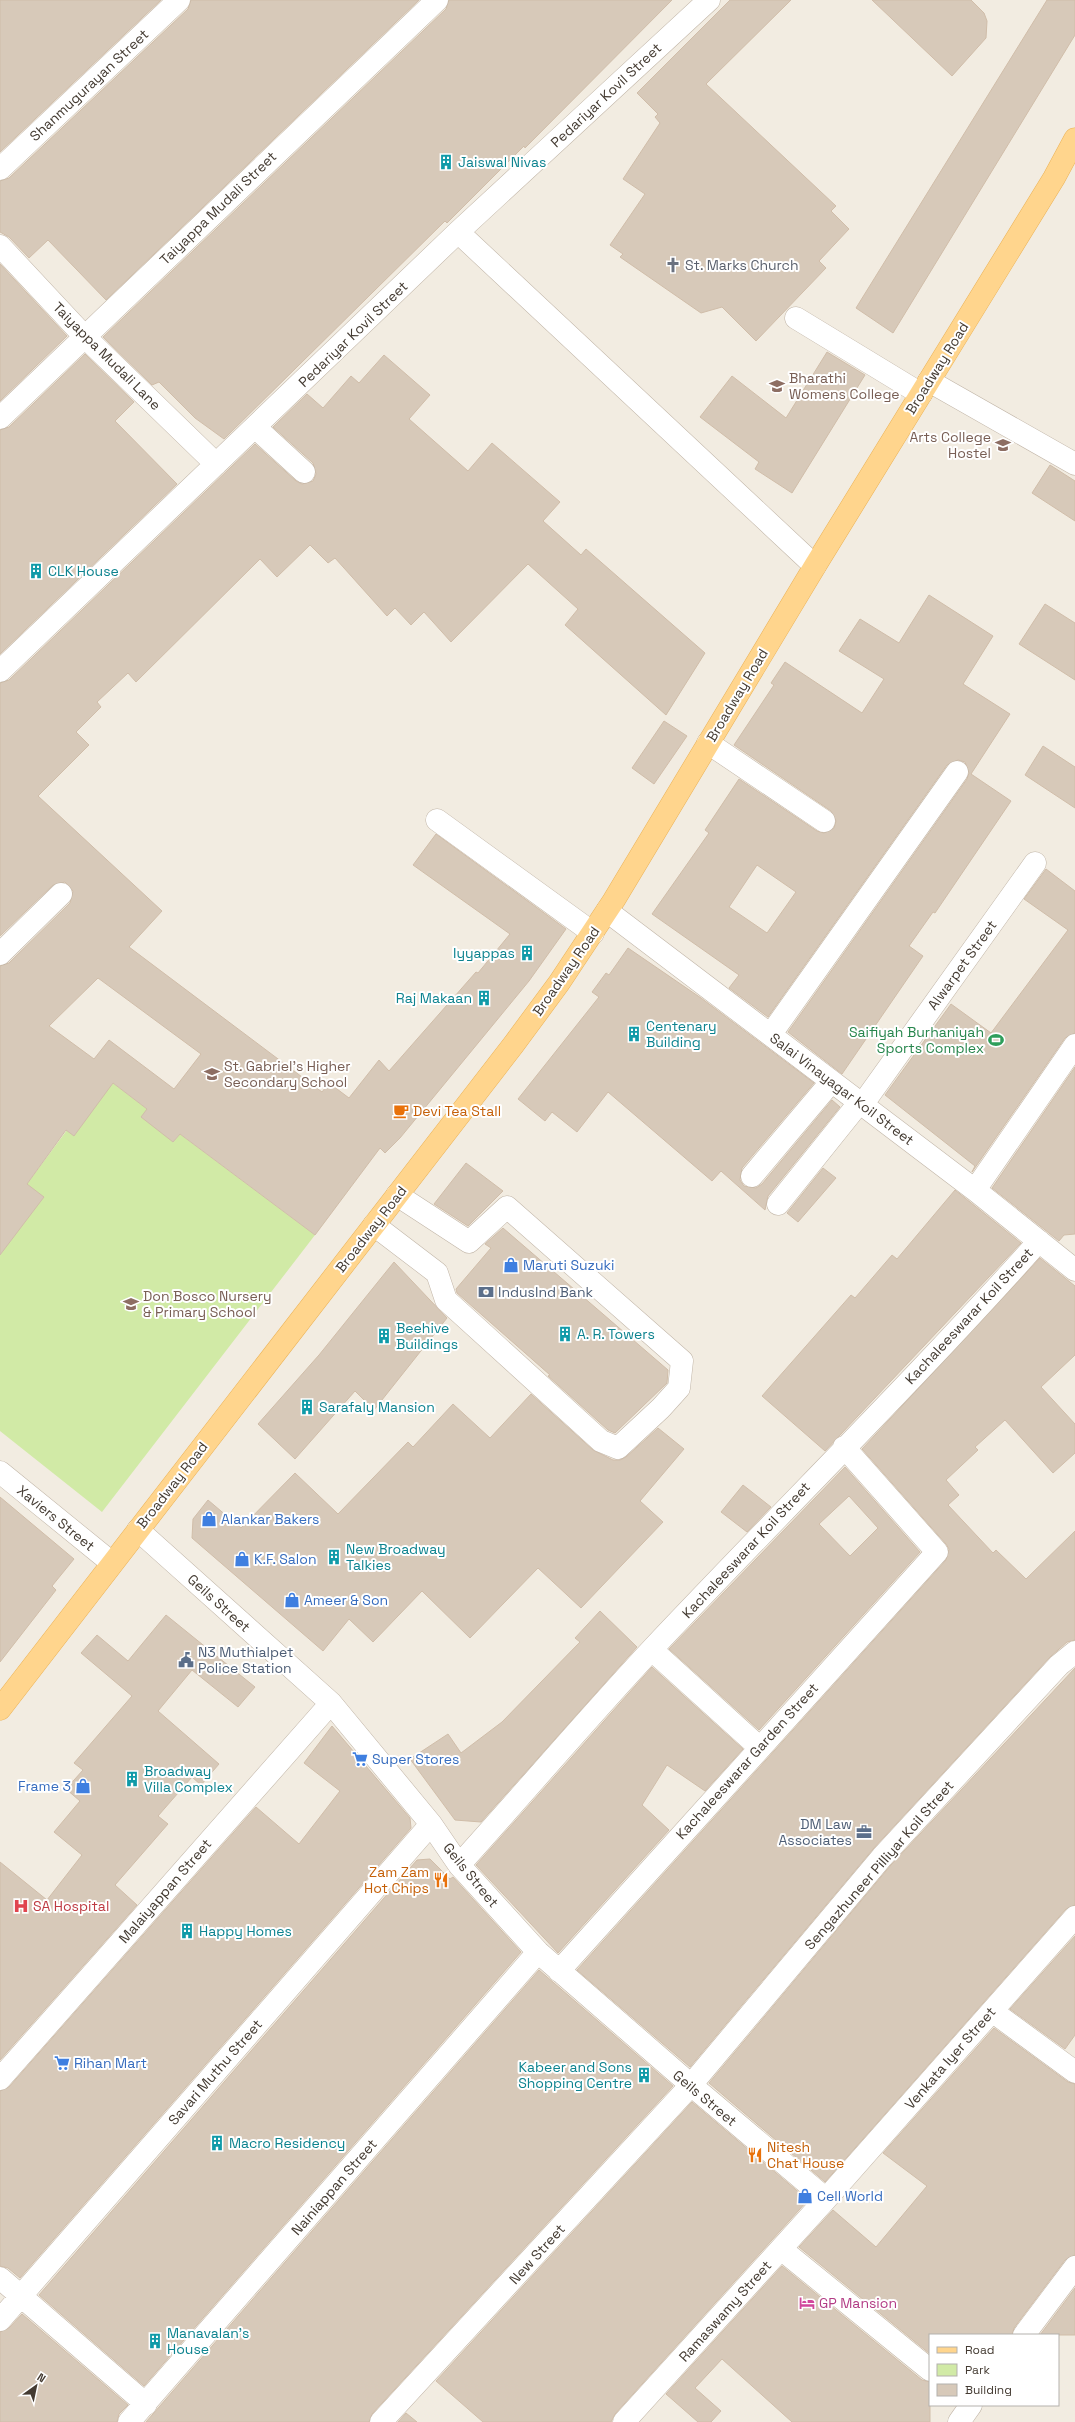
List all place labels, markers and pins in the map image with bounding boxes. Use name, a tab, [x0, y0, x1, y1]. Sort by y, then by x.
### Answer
building icon: Jaiswal Nivas	[437, 153, 455, 171]
place label: Jaiswal Nivas	[458, 153, 546, 171]
church icon: St. Marks Church	[664, 256, 682, 274]
place label: St. Marks Church	[685, 256, 798, 274]
place label: Bharathi Womens College	[789, 369, 900, 403]
school or university icon: Bharathi Womens College	[768, 377, 786, 395]
place label: Arts College Hostel	[909, 428, 991, 462]
school or university icon: Arts College Hostel	[994, 436, 1012, 454]
building icon: CLK House	[27, 562, 45, 580]
place label: CLK House	[48, 562, 119, 580]
place label: Iyyappas	[453, 944, 515, 962]
building icon: Iyyappas	[518, 944, 536, 962]
place label: Raj Makaan	[396, 989, 472, 1007]
building icon: Raj Makaan	[475, 989, 493, 1007]
place label: Centenary Building	[646, 1017, 717, 1051]
place label: Saifiyah Burhaniyah Sports Complex	[849, 1023, 984, 1057]
building icon: Centenary Building	[625, 1025, 643, 1043]
sports icon: Saifiyah Burhaniyah Sports Complex	[987, 1031, 1005, 1049]
place label: St. Gabriel's Higher Secondary School	[224, 1057, 351, 1091]
school or university icon: St. Gabriel's Higher Secondary School	[203, 1065, 221, 1083]
cafe icon: Devi Tea Stall	[392, 1102, 410, 1120]
place label: Devi Tea Stall	[413, 1102, 501, 1120]
shop icon: Maruti Suzuki	[502, 1256, 520, 1274]
place label: Maruti Suzuki	[523, 1256, 614, 1274]
bank icon: IndusInd Bank	[477, 1283, 495, 1301]
place label: IndusInd Bank	[498, 1283, 593, 1301]
place label: Don Bosco Nursery & Primary School	[143, 1287, 272, 1321]
school or university icon: Don Bosco Nursery & Primary School	[122, 1295, 140, 1313]
place label: Beehive Buildings	[396, 1319, 458, 1353]
building icon: A. R. Towers	[556, 1325, 574, 1343]
place label: A. R. Towers	[577, 1325, 655, 1343]
building icon: Beehive Buildings	[375, 1327, 393, 1345]
building icon: Sarafaly Mansion	[298, 1398, 316, 1416]
place label: Sarafaly Mansion	[319, 1398, 435, 1416]
shop icon: Alankar Bakers	[200, 1510, 218, 1528]
place label: Alankar Bakers	[221, 1510, 319, 1528]
place label: New Broadway Talkies	[346, 1540, 446, 1574]
building icon: New Broadway Talkies	[325, 1548, 343, 1566]
shop icon: K.F. Salon	[233, 1550, 251, 1568]
place label: K.F. Salon	[254, 1550, 317, 1568]
shop icon: Ameer & Son	[283, 1591, 301, 1609]
place label: Ameer & Son	[304, 1591, 388, 1609]
place label: N3 Muthialpet Police Station	[198, 1643, 293, 1677]
public building icon: N3 Muthialpet Police Station	[177, 1651, 195, 1669]
supermarket icon: Super Stores	[351, 1750, 369, 1768]
place label: Super Stores	[372, 1750, 459, 1768]
place label: Broadway Villa Complex	[144, 1762, 233, 1796]
building icon: Broadway Villa Complex	[123, 1770, 141, 1788]
place label: Frame 3	[18, 1777, 71, 1795]
shop icon: Frame 3	[74, 1777, 92, 1795]
place label: DM Law Associates	[779, 1815, 852, 1849]
office icon: DM Law Associates	[855, 1823, 873, 1841]
place label: Zam Zam Hot Chips	[364, 1863, 429, 1897]
restaurant icon: Zam Zam Hot Chips	[432, 1871, 450, 1889]
hospital icon: SA Hospital	[12, 1897, 30, 1915]
place label: SA Hospital	[33, 1897, 109, 1915]
building icon: Happy Homes	[178, 1922, 196, 1940]
place label: Happy Homes	[199, 1922, 292, 1940]
supermarket icon: Rihan Mart	[53, 2054, 71, 2072]
place label: Rihan Mart	[74, 2054, 147, 2072]
place label: Kabeer and Sons Shopping Centre	[518, 2058, 632, 2092]
building icon: Kabeer and Sons Shopping Centre	[635, 2066, 653, 2084]
building icon: Macro Residency	[208, 2134, 226, 2152]
place label: Macro Residency	[229, 2134, 345, 2152]
place label: Nitesh Chat House	[767, 2138, 844, 2172]
restaurant icon: Nitesh Chat House	[746, 2146, 764, 2164]
shop icon: Cell World	[796, 2187, 814, 2205]
place label: Cell World	[817, 2187, 883, 2205]
hotel icon: GP Mansion	[798, 2294, 816, 2312]
place label: GP Mansion	[819, 2294, 897, 2312]
place label: Manavalan's House	[167, 2324, 249, 2358]
building icon: Manavalan's House	[146, 2332, 164, 2350]

